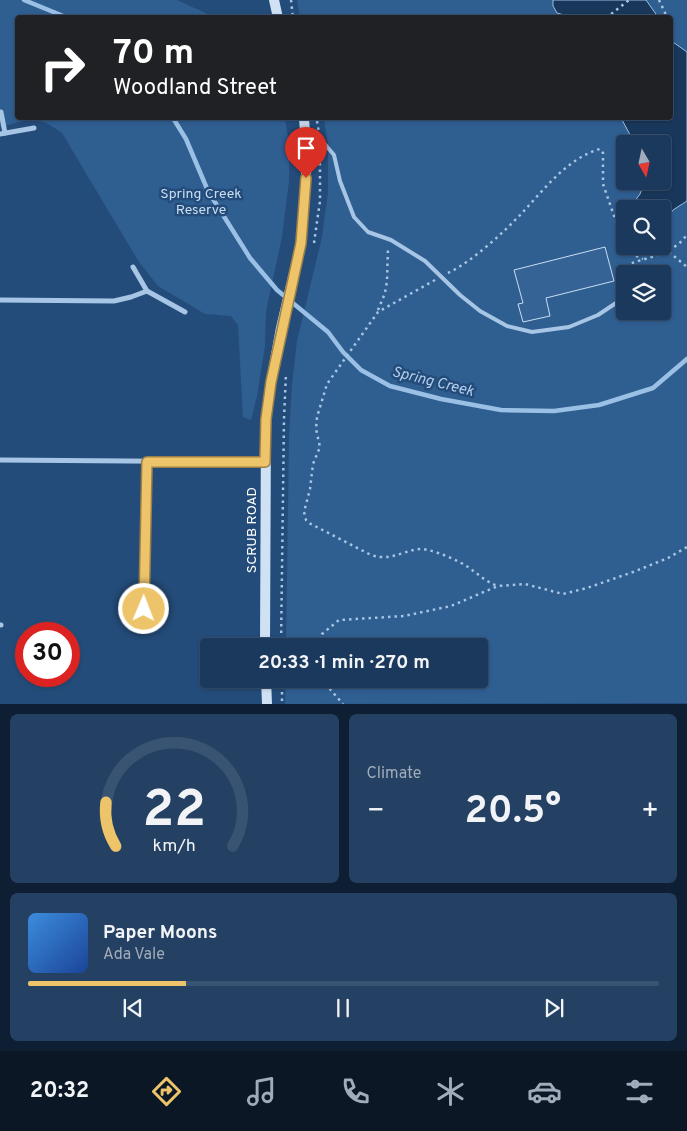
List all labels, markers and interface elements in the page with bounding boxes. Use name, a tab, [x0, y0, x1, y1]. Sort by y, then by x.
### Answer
text: 70 m	[113, 32, 194, 76]
icon: right	[30, 35, 95, 100]
text: Woodland Street	[113, 75, 277, 102]
pin	[285, 127, 327, 178]
icon: arrive	[292, 134, 320, 162]
north arrow	[616, 135, 671, 190]
map controls	[616, 135, 671, 320]
park label: Spring Creek Reserve	[160, 186, 242, 219]
button: search	[616, 200, 671, 255]
button: layers	[616, 265, 671, 320]
water label: Spring Creek	[390, 363, 476, 402]
street label: SCRUB ROAD	[244, 487, 261, 573]
position arrow	[117, 582, 169, 634]
speed limit sign: 30	[15, 622, 80, 687]
text: 20:33 · 1 min · 270 m	[258, 651, 430, 675]
text: Climate	[367, 764, 421, 784]
text: 22	[142, 779, 206, 845]
text: 20.5°	[465, 788, 561, 837]
text: −	[367, 794, 385, 830]
text: +	[641, 794, 659, 830]
text: km/h	[153, 835, 196, 858]
text: Paper Moons	[103, 921, 217, 945]
text: Ada Vale	[103, 945, 165, 965]
icon: previous	[119, 994, 147, 1022]
icon: pause	[329, 994, 357, 1022]
icon: next	[540, 994, 568, 1022]
icon: directions	[149, 1074, 184, 1109]
icon: music	[244, 1074, 279, 1109]
icon: phone	[338, 1074, 373, 1109]
icon: climate	[433, 1074, 468, 1109]
icon: car	[527, 1074, 562, 1109]
icon: filters	[622, 1074, 657, 1109]
text: 20:32	[30, 1078, 89, 1105]

